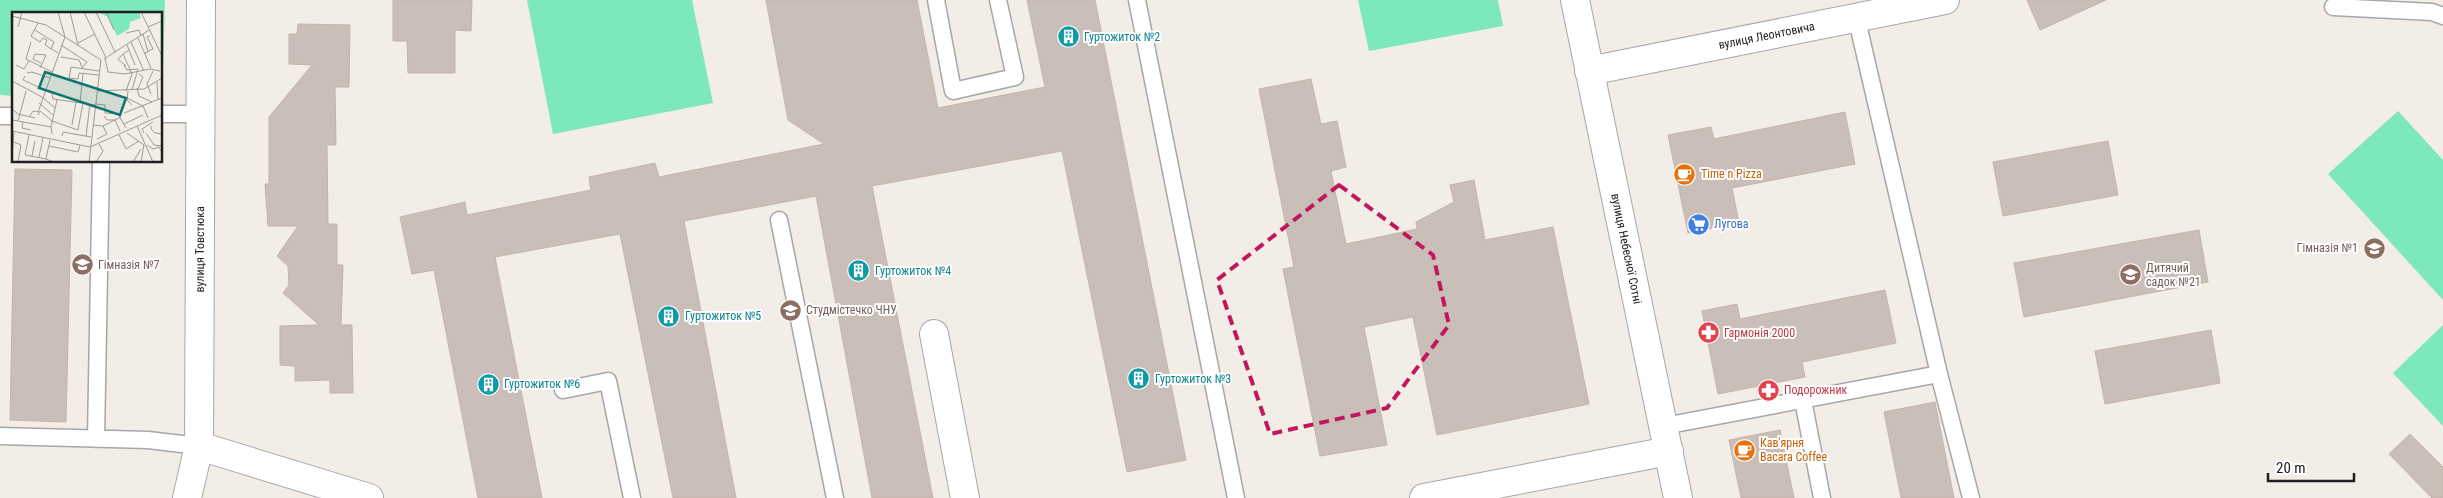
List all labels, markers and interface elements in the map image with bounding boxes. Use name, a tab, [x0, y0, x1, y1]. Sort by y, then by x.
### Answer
inset map	[12, 12, 162, 162]
street label: вулиця Леонтовича	[1717, 19, 1816, 52]
building icon: Гуртожиток №2	[1056, 25, 1080, 49]
place label: Гуртожиток №2	[1084, 30, 1160, 44]
cafe icon: Time n Pizza	[1673, 162, 1697, 186]
place label: Time n Pizza	[1701, 167, 1762, 181]
street label: вулиця Небесної Сотні	[1608, 192, 1645, 305]
street label: вулиця Товстюка	[193, 206, 207, 292]
supermarket icon: Лугова	[1686, 212, 1710, 236]
place label: Лугова	[1714, 217, 1749, 231]
school or university icon: Гімназія №1	[2362, 236, 2386, 260]
place label: Гімназія №1	[2297, 241, 2358, 255]
school or university icon: Гімназія №7	[70, 253, 94, 277]
place label: Гімназія №7	[98, 258, 160, 272]
building icon: Гуртожиток №4	[847, 259, 871, 283]
place label: Дитячий садок №21	[2146, 261, 2201, 289]
school or university icon: Дитячий садок №21	[2118, 263, 2142, 287]
place label: Гуртожиток №4	[875, 264, 951, 278]
school or university icon: Студмістечко ЧНУ	[778, 298, 802, 322]
place label: Студмістечко ЧНУ	[806, 303, 897, 317]
building icon: Гуртожиток №5	[657, 304, 681, 328]
place label: Гуртожиток №5	[685, 309, 761, 323]
pharmacy icon: Гармонія 2000	[1696, 321, 1720, 345]
place label: Гармонія 2000	[1724, 326, 1795, 340]
building icon: Гуртожиток №3	[1127, 367, 1151, 391]
building icon: Гуртожиток №6	[476, 372, 500, 396]
place label: Гуртожиток №3	[1155, 372, 1231, 386]
place label: Гуртожиток №6	[504, 377, 580, 391]
pharmacy icon: Подорожник	[1756, 378, 1780, 402]
place label: Подорожник	[1784, 383, 1847, 397]
place label: Кав'ярня Bacara Coffee	[1760, 436, 1827, 464]
cafe icon: Кав'ярня Bacara Coffee	[1732, 438, 1756, 462]
scale bar	[2268, 450, 2354, 482]
text: 20 m	[2276, 459, 2306, 477]

